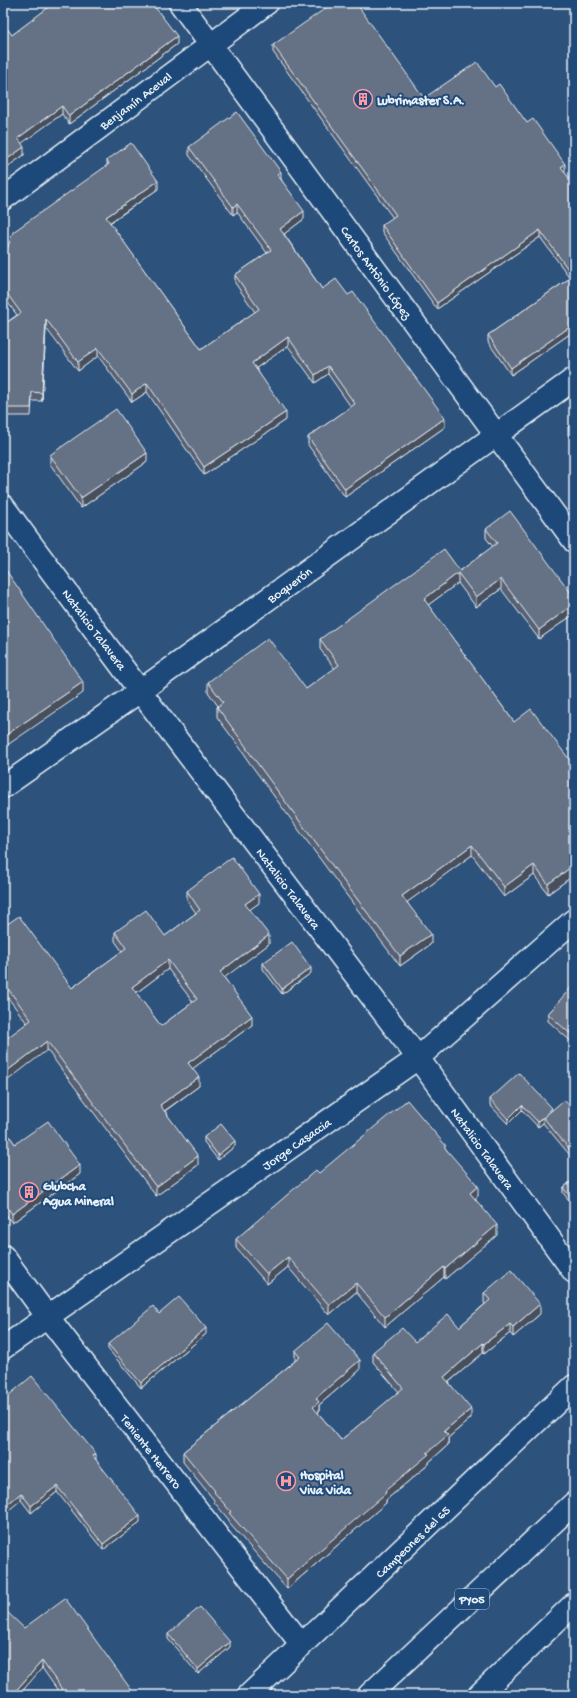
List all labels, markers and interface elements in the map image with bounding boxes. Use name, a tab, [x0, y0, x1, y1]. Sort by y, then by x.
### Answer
street label: Benjamín Aceval	[97, 70, 176, 135]
building icon: Lubrimaster S.A.	[352, 88, 374, 110]
place label: Lubrimaster S.A.	[377, 94, 465, 109]
street label: Carlos Antônio López	[336, 224, 415, 324]
street label: Boquerón	[264, 564, 316, 608]
street label: Natalicio Talavera	[58, 587, 129, 675]
street label: Natalicio Talavera	[252, 846, 323, 934]
street label: Natalicio Talavera	[446, 1106, 516, 1194]
street label: Jorge Casaccia	[260, 1115, 335, 1174]
place label: Glubcha Agua Mineral	[42, 1180, 114, 1210]
building icon: Glubcha Agua Mineral	[18, 1181, 40, 1203]
street label: Teniente Herrero	[116, 1412, 184, 1493]
place label: Hospital Viva Vida	[299, 1469, 352, 1499]
hospital icon: Hospital Viva Vida	[275, 1470, 297, 1492]
street label: Campeones del 65	[373, 1503, 454, 1582]
road number: PY05	[455, 1589, 489, 1609]

